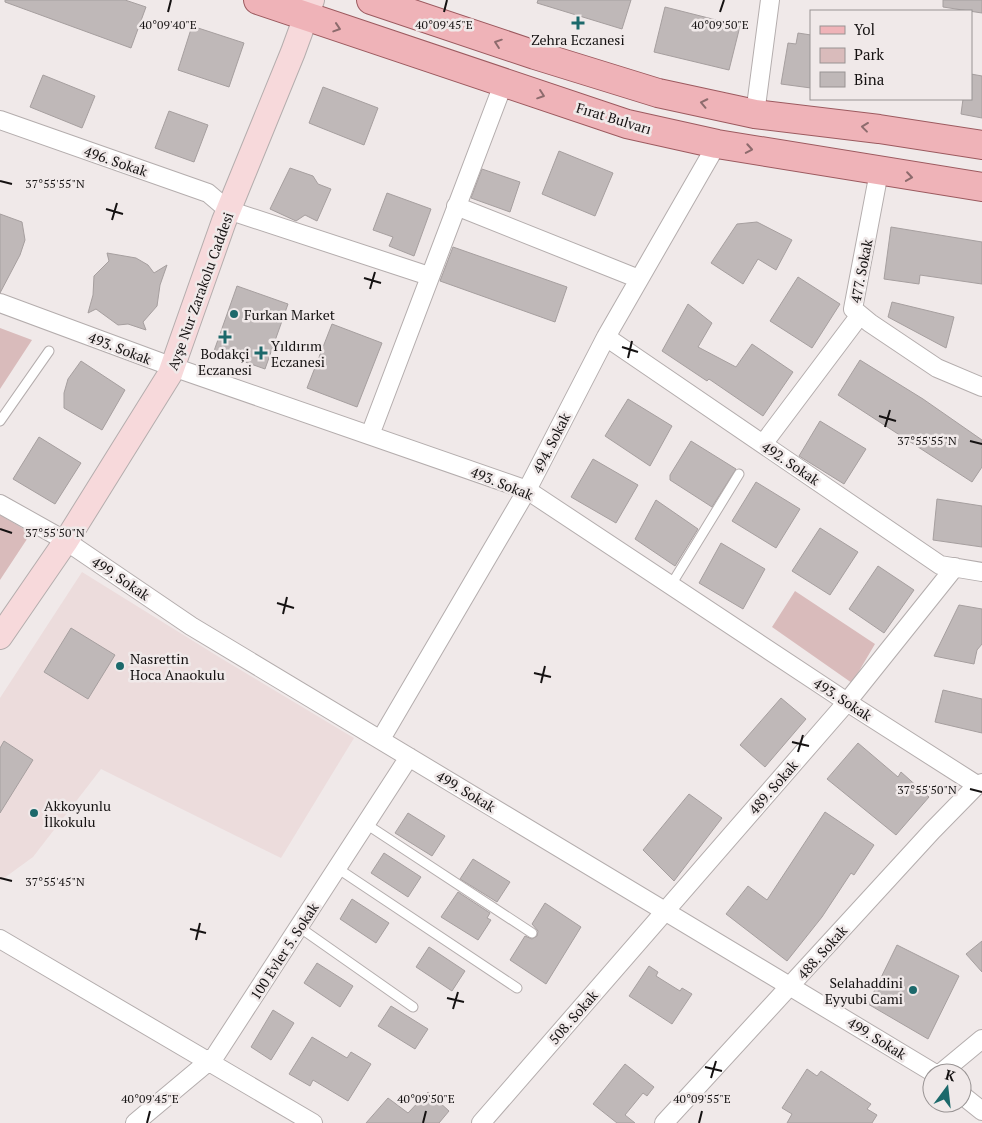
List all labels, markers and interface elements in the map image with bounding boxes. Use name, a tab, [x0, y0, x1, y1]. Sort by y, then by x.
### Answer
legend	[810, 10, 972, 100]
text: 40°09'40"E	[139, 17, 197, 32]
text: 40°09'45"E	[415, 17, 473, 32]
marker: Zehra Eczanesi	[572, 17, 584, 29]
text: 40°09'50"E	[691, 17, 749, 32]
text: Yol	[854, 19, 875, 39]
one-way arrow	[333, 22, 341, 32]
place label: Zehra Eczanesi	[531, 30, 625, 49]
one-way arrow	[494, 38, 503, 48]
text: Park	[854, 44, 884, 64]
text: Bina	[854, 69, 885, 89]
one-way arrow	[537, 89, 545, 99]
street label: Fırat Bulvarı	[574, 98, 654, 138]
one-way arrow	[700, 98, 709, 109]
one-way arrow	[860, 122, 868, 133]
street label: 496. Sokak	[82, 141, 151, 181]
one-way arrow	[745, 144, 753, 154]
one-way arrow	[905, 171, 914, 181]
text: 37°55'55"N	[25, 176, 85, 191]
street label: Ayşe Nur Zarakolu Caddesi	[163, 209, 237, 373]
street label: 477. Sokak	[846, 237, 877, 304]
place label: Furkan Market	[244, 305, 336, 324]
marker: Furkan Market	[228, 308, 240, 320]
street label: 493. Sokak	[86, 327, 155, 369]
marker: Bodakçi Eczanesi	[219, 331, 231, 343]
place label: Yıldırım Eczanesi	[271, 336, 325, 371]
place label: Bodakçi Eczanesi	[198, 344, 252, 379]
marker: Yıldırım Eczanesi	[255, 347, 267, 359]
street label: 494. Sokak	[528, 409, 575, 477]
text: 37°55'55"N	[897, 433, 957, 448]
street label: 492. Sokak	[758, 437, 824, 490]
street label: 493. Sokak	[468, 462, 537, 504]
text: 37°55'50"N	[25, 525, 85, 540]
street label: 499. Sokak	[88, 552, 154, 605]
place label: Nasrettin Hoca Anaokulu	[130, 649, 225, 684]
marker: Nasrettin Hoca Anaokulu	[114, 660, 126, 672]
street label: 493. Sokak	[810, 673, 876, 725]
street label: 489. Sokak	[744, 755, 802, 818]
street label: 499. Sokak	[433, 766, 500, 817]
text: 37°55'50"N	[897, 782, 957, 797]
place label: Akkoyunlu İlkokulu	[44, 796, 111, 831]
marker: Akkoyunlu İlkokulu	[28, 807, 40, 819]
text: 37°55'45"N	[25, 874, 85, 889]
street label: 100 Evler 5. Sokak	[246, 898, 323, 1003]
street label: 488. Sokak	[793, 921, 852, 983]
place label: Selahaddini Eyyubi Cami	[825, 973, 903, 1008]
marker: Selahaddini Eyyubi Cami	[907, 984, 919, 996]
street label: 508. Sokak	[544, 985, 602, 1048]
street label: 499. Sokak	[844, 1012, 911, 1064]
north arrow	[922, 1063, 972, 1113]
text: K	[943, 1064, 958, 1085]
text: 40°09'45"E	[121, 1091, 179, 1106]
text: 40°09'50"E	[397, 1091, 455, 1106]
text: 40°09'55"E	[673, 1091, 731, 1106]

